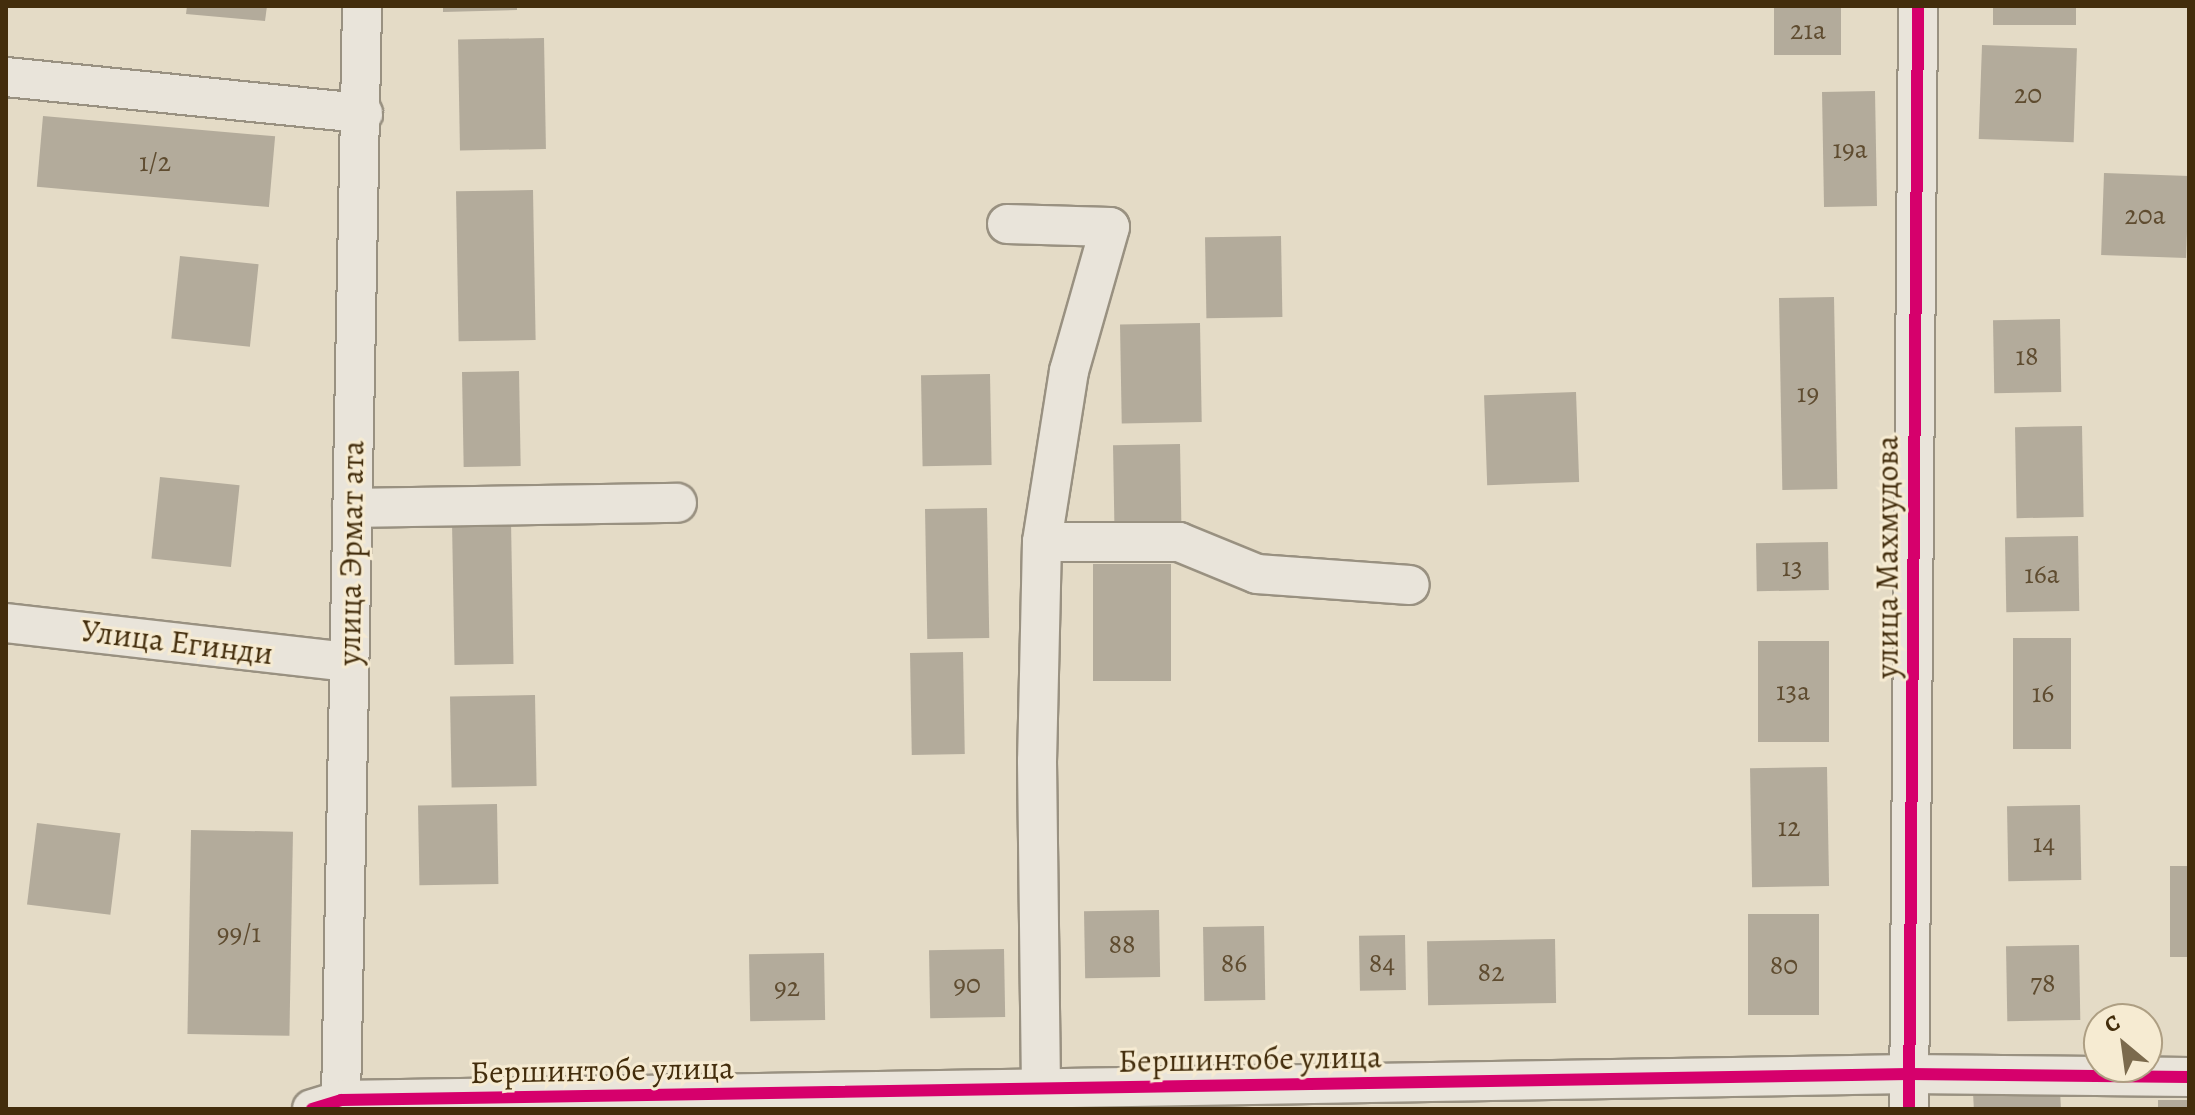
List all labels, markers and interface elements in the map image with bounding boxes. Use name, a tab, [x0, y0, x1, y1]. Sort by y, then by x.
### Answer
house number: 21а	[1790, 13, 1826, 47]
house number: 20	[2014, 77, 2042, 111]
house number: 19а	[1832, 132, 1868, 166]
house number: 1/2	[139, 145, 171, 179]
house number: 20а	[2124, 198, 2166, 232]
house number: 18	[2015, 339, 2039, 373]
house number: 19	[1797, 376, 1819, 410]
street label: улица Махмудова	[1868, 435, 1906, 679]
street label: улица Эрмат ата	[330, 440, 372, 666]
house number: 13	[1781, 550, 1803, 584]
house number: 16а	[2024, 557, 2060, 591]
street label: Улица Егинди	[79, 611, 275, 673]
house number: 13а	[1776, 674, 1810, 708]
house number: 16	[2032, 676, 2054, 710]
house number: 12	[1778, 810, 1800, 844]
house number: 14	[2033, 826, 2055, 860]
house number: 99/1	[217, 916, 261, 950]
house number: 88	[1108, 927, 1136, 961]
house number: 86	[1221, 946, 1247, 980]
house number: 84	[1369, 946, 1395, 980]
house number: 80	[1770, 948, 1798, 982]
house number: 82	[1478, 955, 1504, 989]
house number: 78	[2030, 966, 2056, 1000]
house number: 90	[953, 967, 981, 1001]
house number: 92	[774, 970, 800, 1004]
north arrow	[2083, 1003, 2163, 1083]
text: С	[2099, 1007, 2126, 1040]
street label: Бершинтобе улица	[1118, 1038, 1382, 1080]
street label: Бершинтобе улица	[470, 1049, 734, 1091]

